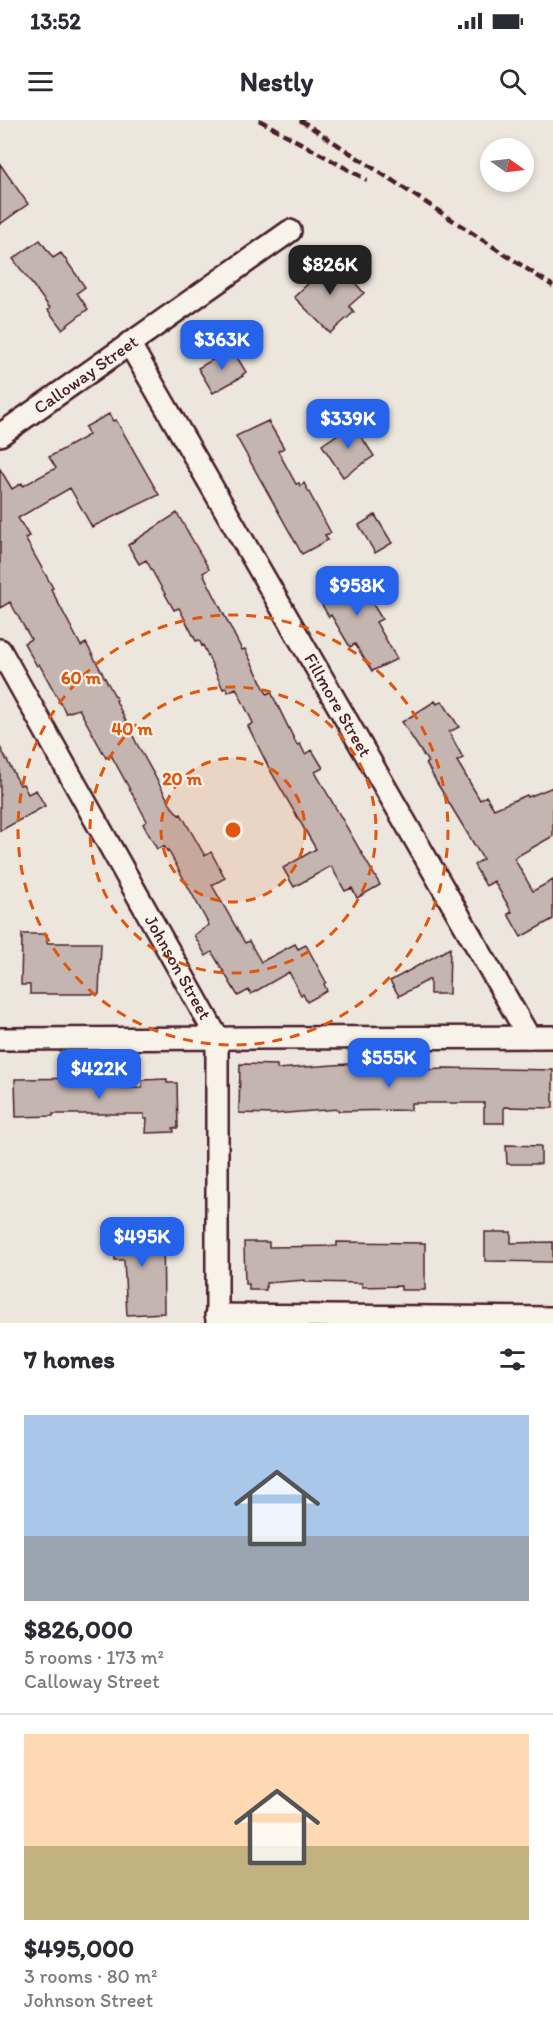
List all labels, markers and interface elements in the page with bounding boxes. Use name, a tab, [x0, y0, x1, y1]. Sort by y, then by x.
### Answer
text: 13:52	[30, 8, 81, 35]
icon: menu	[24, 65, 57, 98]
text: Nestly	[240, 65, 313, 98]
icon: search	[496, 65, 529, 98]
north arrow	[480, 138, 534, 192]
map controls	[480, 138, 534, 192]
pin: $826K	[288, 245, 372, 296]
text: $826K	[303, 252, 357, 276]
pin: $363K	[180, 320, 264, 371]
text: $363K	[194, 327, 250, 351]
street label: Calloway Street	[29, 330, 142, 419]
pin: $339K	[306, 399, 390, 450]
text: $339K	[320, 406, 376, 430]
pin: $958K	[315, 566, 399, 617]
text: $958K	[330, 573, 384, 597]
street label: Fillmore Street	[299, 649, 376, 761]
text: 60 m	[61, 667, 102, 689]
text: 40 m	[111, 718, 153, 740]
text: 20 m	[162, 768, 203, 790]
centre of rings	[223, 820, 243, 840]
street label: Johnson Street	[140, 911, 216, 1024]
pin: $555K	[347, 1038, 431, 1089]
text: $555K	[362, 1045, 416, 1069]
pin: $422K	[57, 1049, 141, 1100]
text: $422K	[71, 1056, 127, 1080]
pin: $495K	[100, 1217, 184, 1268]
text: $495K	[114, 1224, 170, 1248]
text: 7 homes	[24, 1343, 115, 1375]
icon: filters	[496, 1343, 529, 1376]
icon: home	[223, 1454, 331, 1562]
text: $826,000	[24, 1613, 133, 1645]
text: 5 rooms · 173 m²	[24, 1645, 164, 1669]
text: Calloway Street	[24, 1669, 160, 1693]
icon: home	[223, 1773, 331, 1881]
text: $495,000	[24, 1932, 134, 1964]
text: 3 rooms · 80 m²	[24, 1964, 157, 1988]
text: Johnson Street	[24, 1988, 153, 2012]

